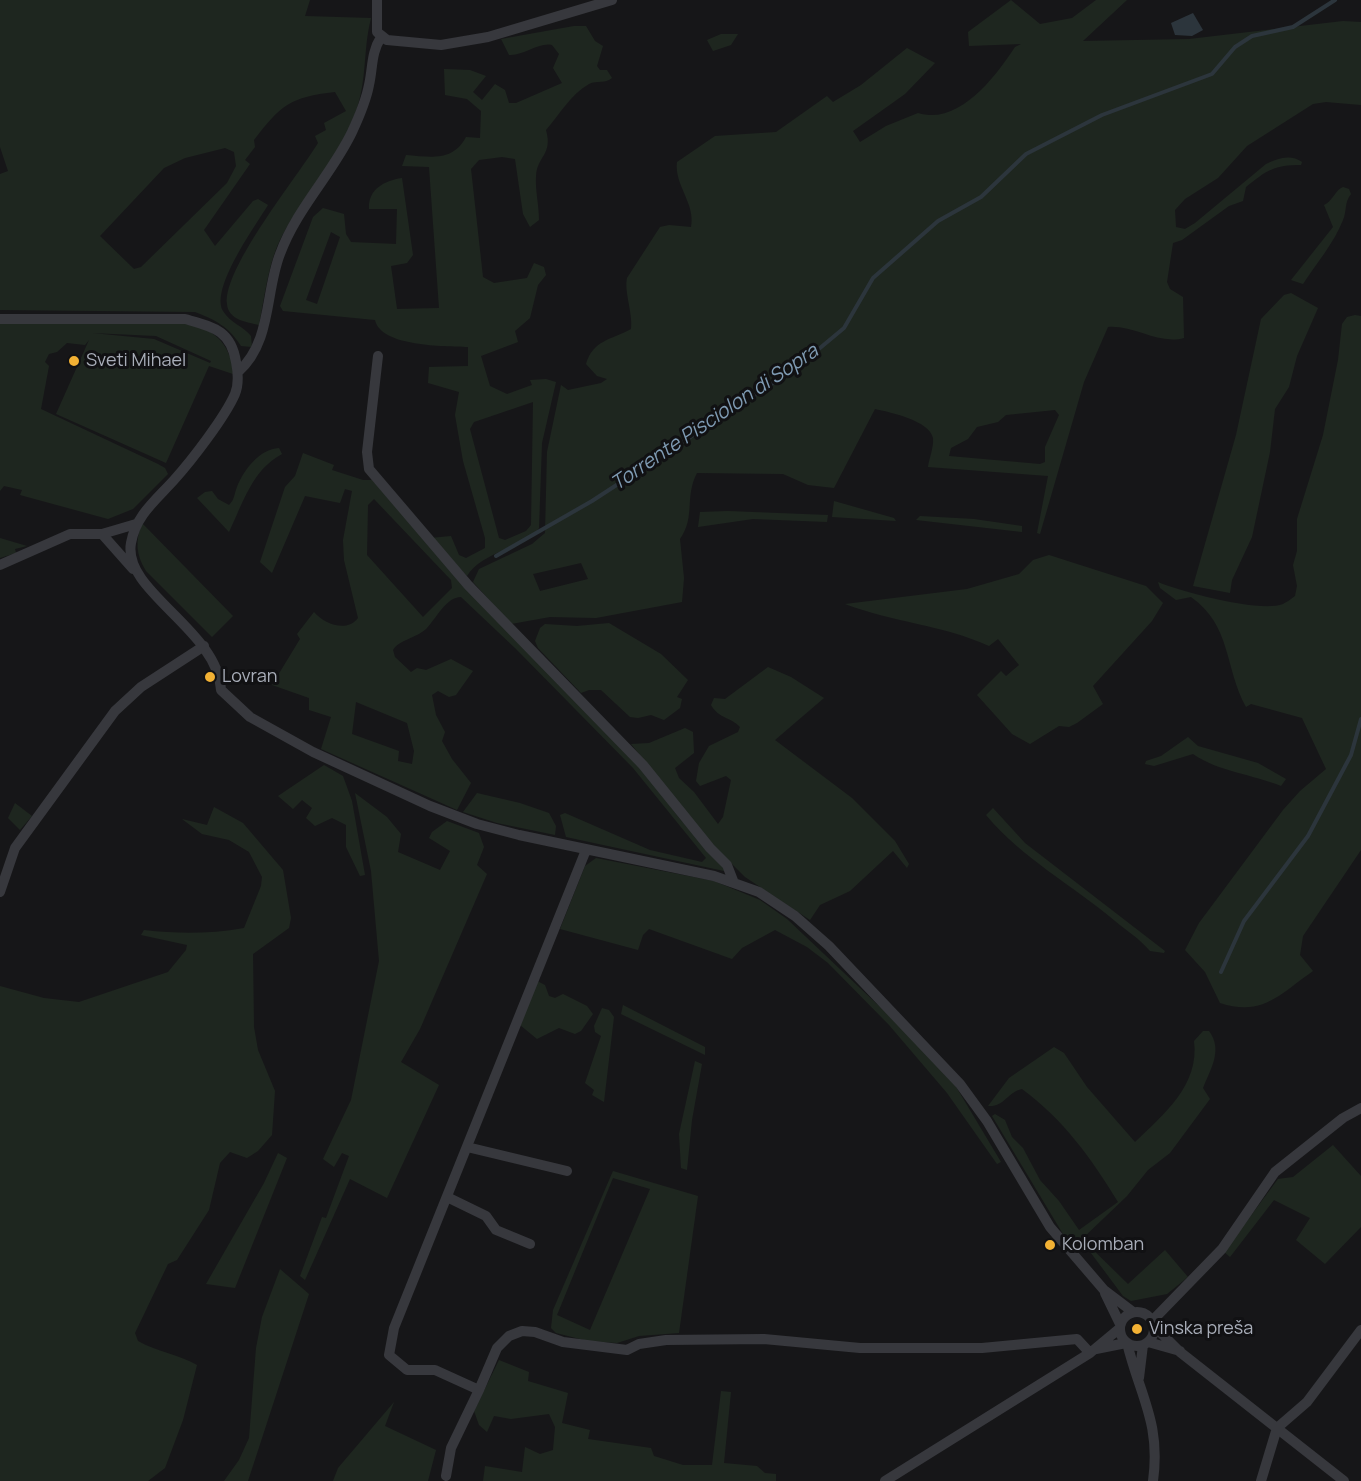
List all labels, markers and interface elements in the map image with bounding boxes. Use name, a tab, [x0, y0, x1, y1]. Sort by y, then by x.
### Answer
water label: Torrente Pisciolon di Sopra	[607, 340, 823, 496]
place label: Sveti Mihael	[86, 350, 186, 372]
marker: Sveti Mihael	[67, 354, 81, 368]
place label: Lovran	[222, 666, 277, 688]
marker: Lovran	[203, 670, 217, 684]
place label: Kolomban	[1062, 1234, 1144, 1256]
marker: Kolomban	[1043, 1238, 1057, 1252]
place label: Vinska preša	[1149, 1318, 1253, 1340]
marker: Vinska preša	[1130, 1322, 1144, 1336]

